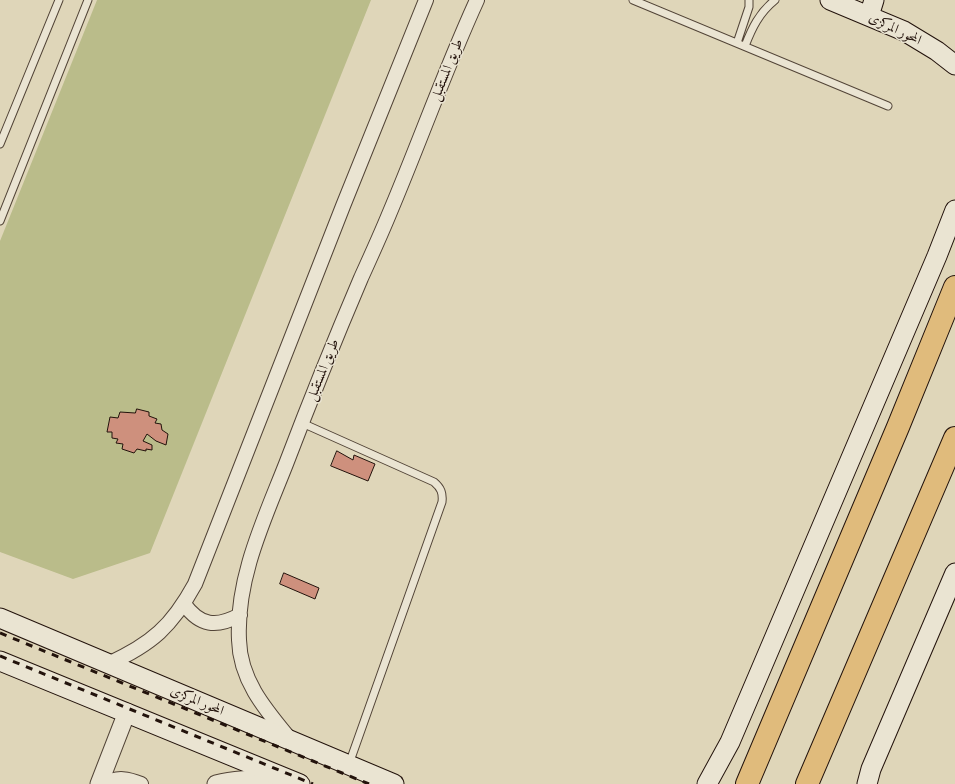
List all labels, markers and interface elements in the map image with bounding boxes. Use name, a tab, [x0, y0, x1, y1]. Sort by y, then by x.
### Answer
street label: المحور المركزى	[866, 9, 924, 49]
street label: طريق المستقبل	[427, 36, 467, 104]
street label: طريق المستقبل	[303, 336, 343, 404]
street label: المحور المركزى	[168, 682, 226, 720]

